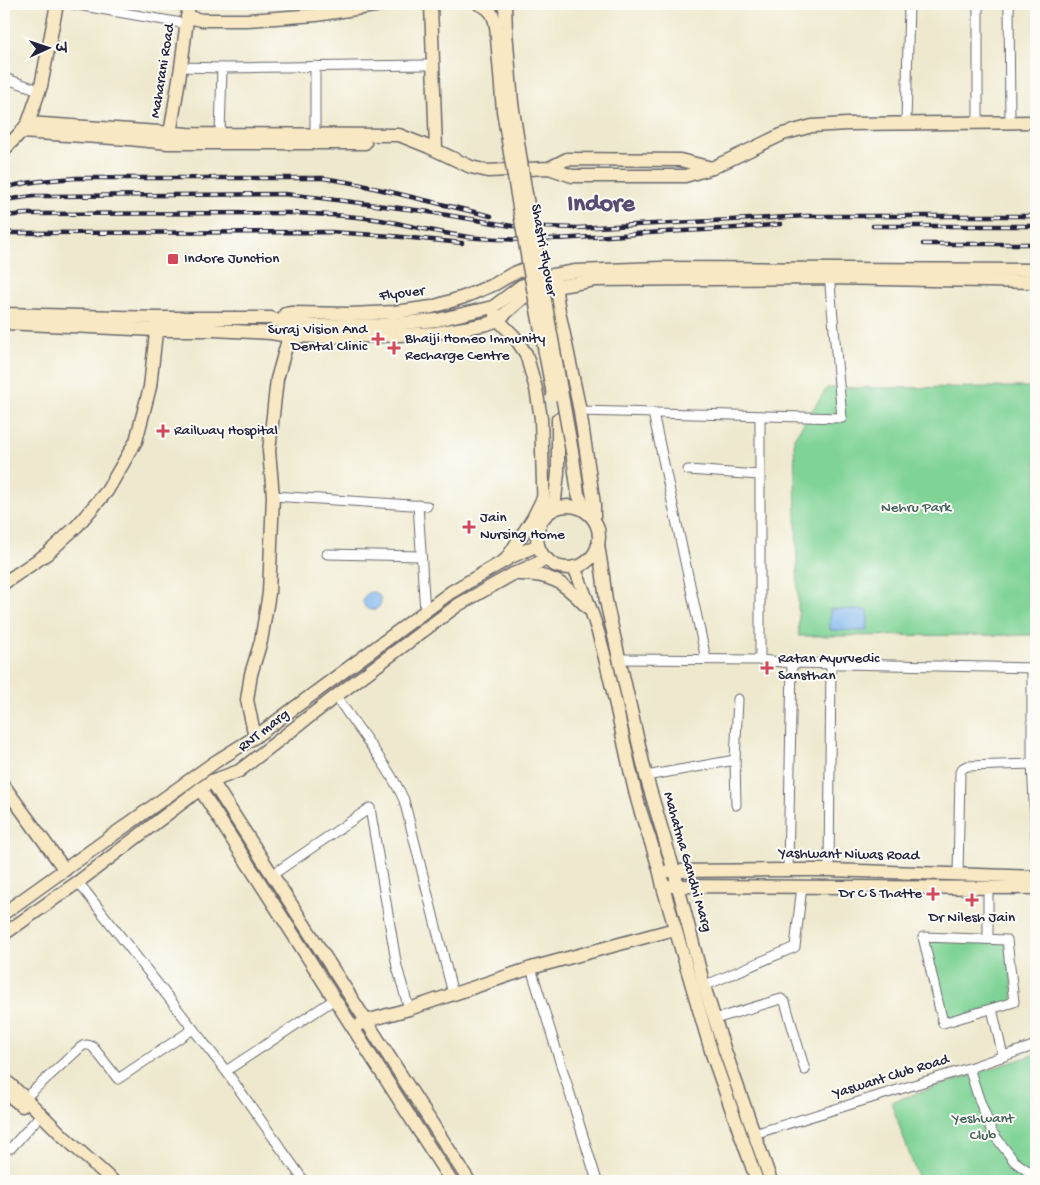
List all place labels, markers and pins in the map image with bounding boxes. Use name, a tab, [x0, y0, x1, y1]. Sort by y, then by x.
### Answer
place label: Indore Junction	[184, 250, 279, 268]
marker: Indore Junction	[166, 252, 180, 266]
place label: Suraj Vision And Dental Clinic	[268, 321, 368, 356]
place label: Bhaiji Homeo Immunity Recharge Centre	[404, 330, 546, 365]
marker: Suraj Vision And Dental Clinic	[371, 332, 385, 346]
marker: Bhaiji Homeo Immunity Recharge Centre	[387, 341, 401, 355]
place label: Railway Hospital	[174, 422, 278, 440]
marker: Railway Hospital	[156, 424, 170, 438]
place label: Jain Nursing Home	[480, 509, 565, 544]
marker: Jain Nursing Home	[462, 520, 476, 534]
place label: Ratan Ayurvedic Sansthan	[778, 650, 880, 685]
marker: Ratan Ayurvedic Sansthan	[760, 661, 774, 675]
place label: Dr C S Thatte	[838, 885, 922, 903]
marker: Dr C S Thatte	[926, 887, 940, 901]
marker: Dr Nilesh Jain	[965, 893, 979, 907]
place label: Dr Nilesh Jain	[928, 909, 1015, 927]

